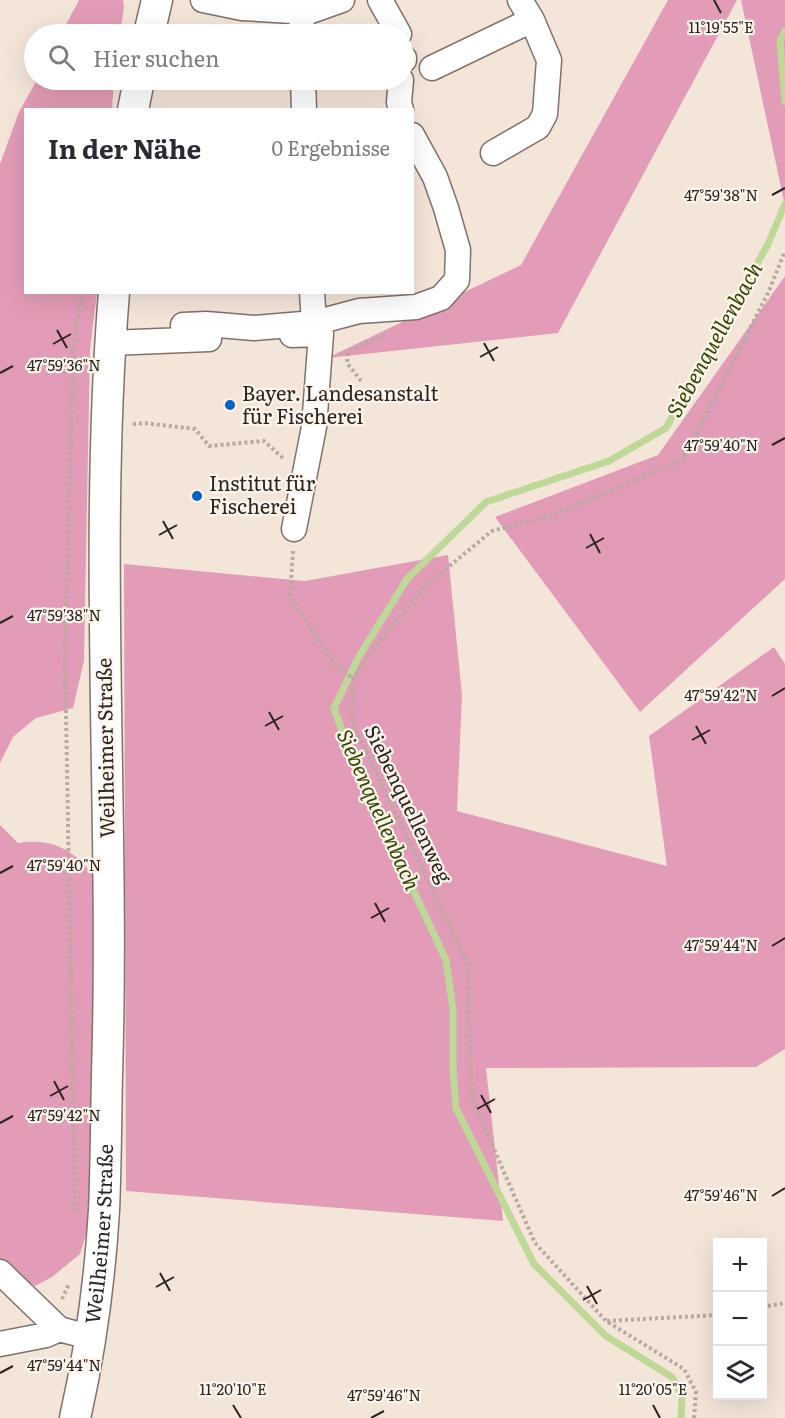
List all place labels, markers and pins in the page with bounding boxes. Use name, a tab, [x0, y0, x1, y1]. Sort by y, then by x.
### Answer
place label: Bayer. Landesanstalt für Fischerei	[242, 377, 439, 430]
marker: Bayer. Landesanstalt für Fischerei	[223, 398, 237, 412]
place label: Institut für Fischerei	[209, 467, 316, 520]
marker: Institut für Fischerei	[190, 489, 204, 503]

